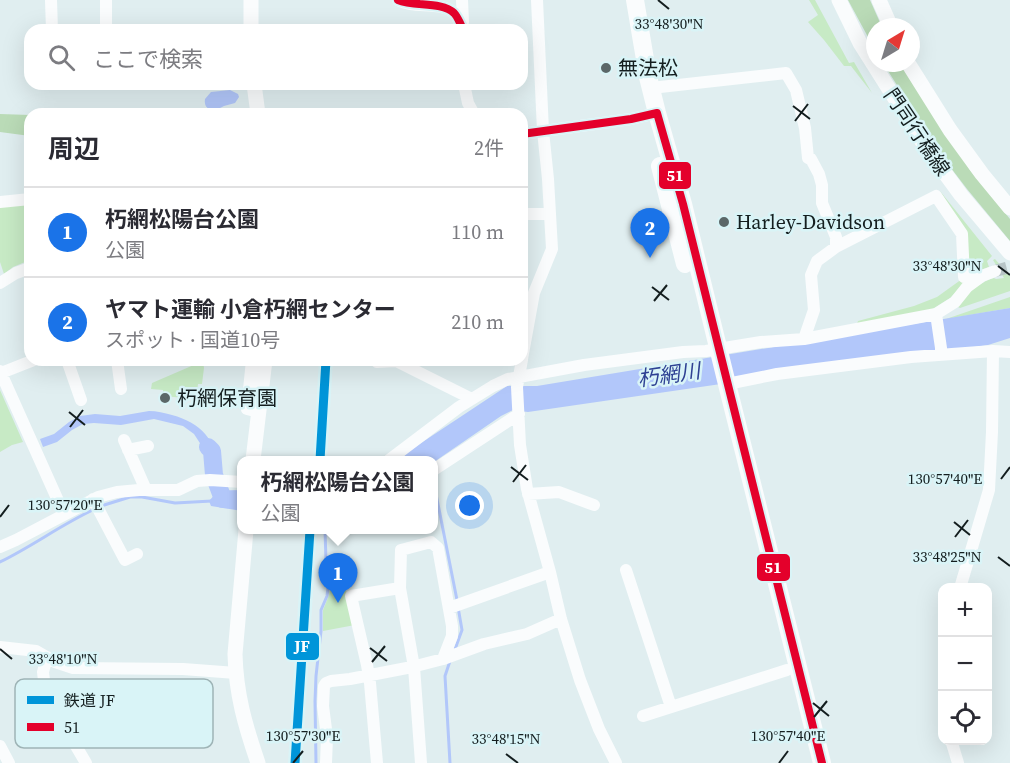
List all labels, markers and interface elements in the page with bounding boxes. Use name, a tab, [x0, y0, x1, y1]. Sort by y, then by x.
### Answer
text: 33°48'30"N	[634, 13, 704, 34]
north arrow	[866, 18, 920, 72]
search box	[24, 24, 528, 90]
icon: search	[45, 41, 78, 74]
text: ここで検索	[93, 44, 203, 74]
place label: 無法松	[618, 54, 678, 82]
marker: 無法松	[599, 61, 613, 75]
street label: 門司行橋線	[877, 83, 957, 181]
text: 周辺	[48, 131, 100, 167]
text: 2件	[474, 134, 504, 162]
line badge: 51	[658, 161, 692, 190]
text: 51	[666, 164, 684, 186]
text: 朽網松陽台公園	[105, 204, 259, 234]
pin: 2	[630, 208, 670, 258]
place label: Harley-Davidson	[736, 208, 885, 236]
marker: Harley-Davidson	[717, 215, 731, 229]
text: 1	[62, 218, 73, 246]
text: 110 m	[451, 218, 504, 246]
text: 公園	[105, 236, 145, 264]
text: 33°48'30"N	[912, 255, 982, 276]
text: ヤマト運輸 小倉朽網センター	[105, 294, 396, 324]
text: 2	[62, 308, 73, 336]
text: 210 m	[451, 308, 504, 336]
text: スポット · 国道10号	[105, 326, 280, 354]
water label: 朽網川	[636, 355, 704, 393]
place label: 朽網保育園	[177, 384, 277, 412]
marker: 朽網保育園	[158, 391, 172, 405]
popup	[237, 456, 438, 534]
text: 朽網松陽台公園	[260, 467, 415, 497]
text: 130°57'40"E	[908, 468, 982, 489]
your location	[455, 491, 484, 520]
text: 130°57'20"E	[28, 494, 102, 515]
text: 公園	[260, 499, 300, 527]
text: 33°48'25"N	[912, 546, 982, 567]
line badge: 51	[756, 553, 791, 582]
pin: 1	[318, 554, 358, 603]
text: 51	[764, 556, 782, 578]
map controls	[938, 583, 992, 745]
button: +	[938, 583, 992, 637]
line badge: JF	[285, 632, 320, 661]
text: JF	[293, 635, 310, 657]
button: −	[938, 637, 992, 691]
text: 33°48'10"N	[28, 648, 98, 669]
legend	[15, 679, 213, 748]
text: 鉄道 JF	[64, 689, 115, 711]
button: locate	[938, 691, 992, 745]
text: 51	[64, 716, 80, 738]
text: 130°57'30"E	[266, 725, 340, 746]
text: 130°57'40"E	[751, 725, 825, 746]
text: 33°48'15"N	[471, 728, 541, 749]

